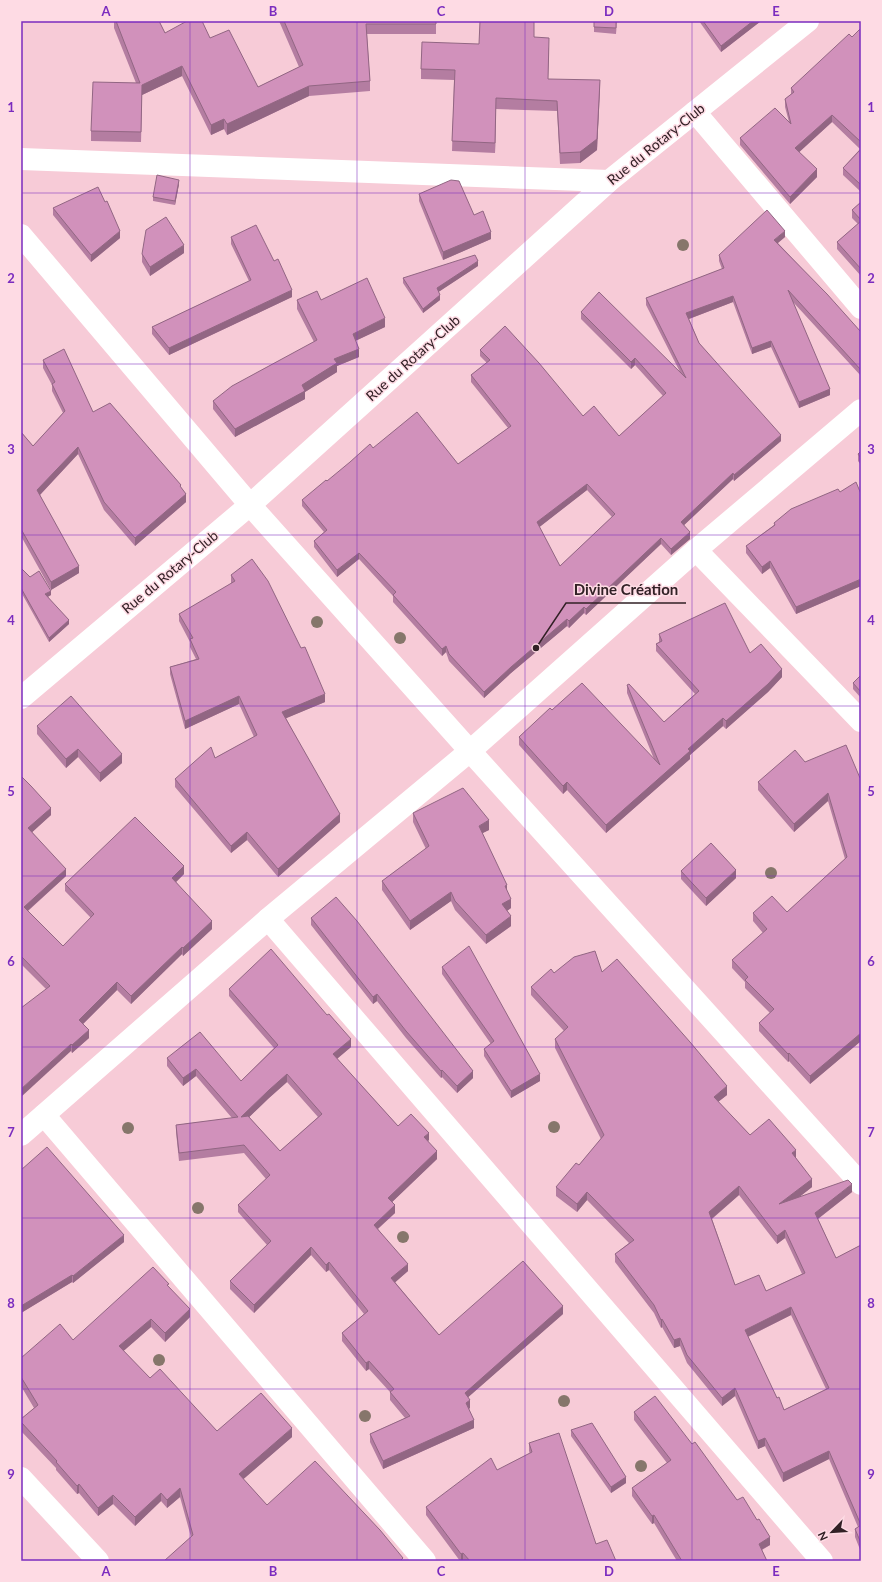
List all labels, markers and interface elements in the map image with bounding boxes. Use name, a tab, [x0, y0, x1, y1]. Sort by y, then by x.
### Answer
text: A	[100, 3, 111, 19]
text: B	[269, 3, 278, 19]
text: C	[437, 3, 446, 19]
text: D	[604, 3, 614, 19]
text: E	[772, 3, 780, 19]
text: 1	[7, 99, 15, 115]
street label: Rue du Rotary-Club	[604, 99, 708, 188]
text: 1	[867, 99, 875, 115]
text: 2	[7, 270, 15, 286]
text: 2	[867, 270, 875, 286]
street label: Rue du Rotary-Club	[362, 311, 463, 404]
text: 3	[7, 441, 15, 457]
text: 3	[867, 441, 875, 457]
street label: Rue du Rotary-Club	[118, 526, 221, 617]
callout: Divine Création	[566, 576, 686, 603]
text: Divine Création	[574, 580, 678, 598]
text: 4	[7, 612, 15, 628]
text: 4	[867, 612, 875, 628]
text: 5	[7, 783, 15, 799]
text: 5	[867, 783, 875, 799]
text: 6	[7, 953, 15, 969]
text: 6	[867, 953, 875, 969]
text: 7	[7, 1124, 15, 1140]
text: 7	[867, 1124, 875, 1140]
text: 8	[7, 1295, 15, 1311]
text: 8	[867, 1295, 875, 1311]
text: 9	[7, 1466, 15, 1482]
text: 9	[867, 1466, 875, 1482]
north arrow	[812, 1512, 852, 1552]
text: N	[815, 1530, 830, 1543]
text: A	[100, 1563, 111, 1579]
text: B	[269, 1563, 278, 1579]
text: C	[437, 1563, 446, 1579]
text: D	[604, 1563, 614, 1579]
text: E	[772, 1563, 780, 1579]

